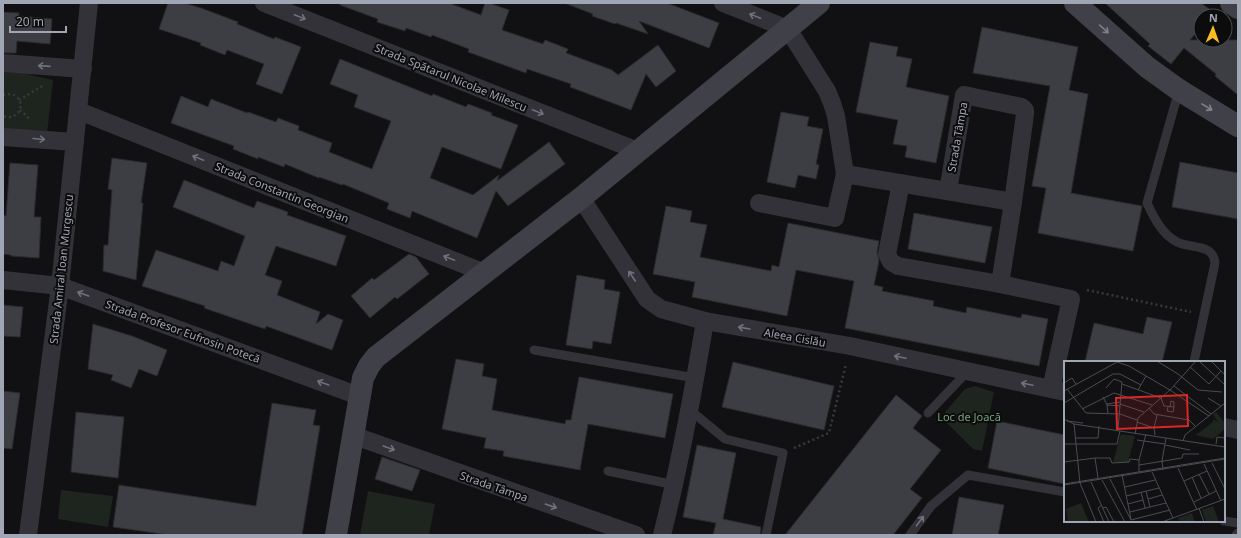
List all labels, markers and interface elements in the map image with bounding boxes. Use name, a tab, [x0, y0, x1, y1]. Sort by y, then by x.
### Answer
scale bar	[10, 8, 66, 34]
north arrow	[1193, 8, 1233, 48]
text: N	[1209, 10, 1218, 25]
one-way arrow	[750, 12, 762, 19]
text: 20 m	[16, 13, 44, 30]
one-way arrow	[294, 14, 306, 22]
one-way arrow	[1099, 24, 1109, 34]
street label: Strada Spătarul Nicolae Milescu	[373, 40, 529, 114]
one-way arrow	[38, 62, 51, 69]
street label: Strada Tâmpa	[943, 101, 971, 173]
one-way arrow	[1201, 103, 1212, 111]
one-way arrow	[532, 109, 544, 117]
one-way arrow	[32, 136, 45, 143]
one-way arrow	[193, 154, 205, 162]
street label: Strada Constantin Georgian	[213, 158, 351, 226]
street label: Strada Amiral Ioan Murgescu	[46, 193, 76, 345]
one-way arrow	[443, 254, 455, 262]
one-way arrow	[628, 271, 636, 282]
one-way arrow	[77, 290, 89, 298]
street label: Strada Profesor Eufrosin Potecă	[104, 296, 262, 366]
one-way arrow	[738, 323, 751, 331]
street label: Aleea Cislău	[763, 324, 827, 350]
one-way arrow	[894, 352, 907, 360]
inset map	[1064, 361, 1225, 522]
one-way arrow	[317, 378, 329, 386]
one-way arrow	[1021, 379, 1034, 387]
park label: Loc de Joacă	[937, 409, 1001, 424]
one-way arrow	[383, 445, 395, 453]
street label: Strada Tâmpa	[458, 467, 530, 505]
one-way arrow	[545, 502, 557, 510]
one-way arrow	[916, 515, 925, 526]

